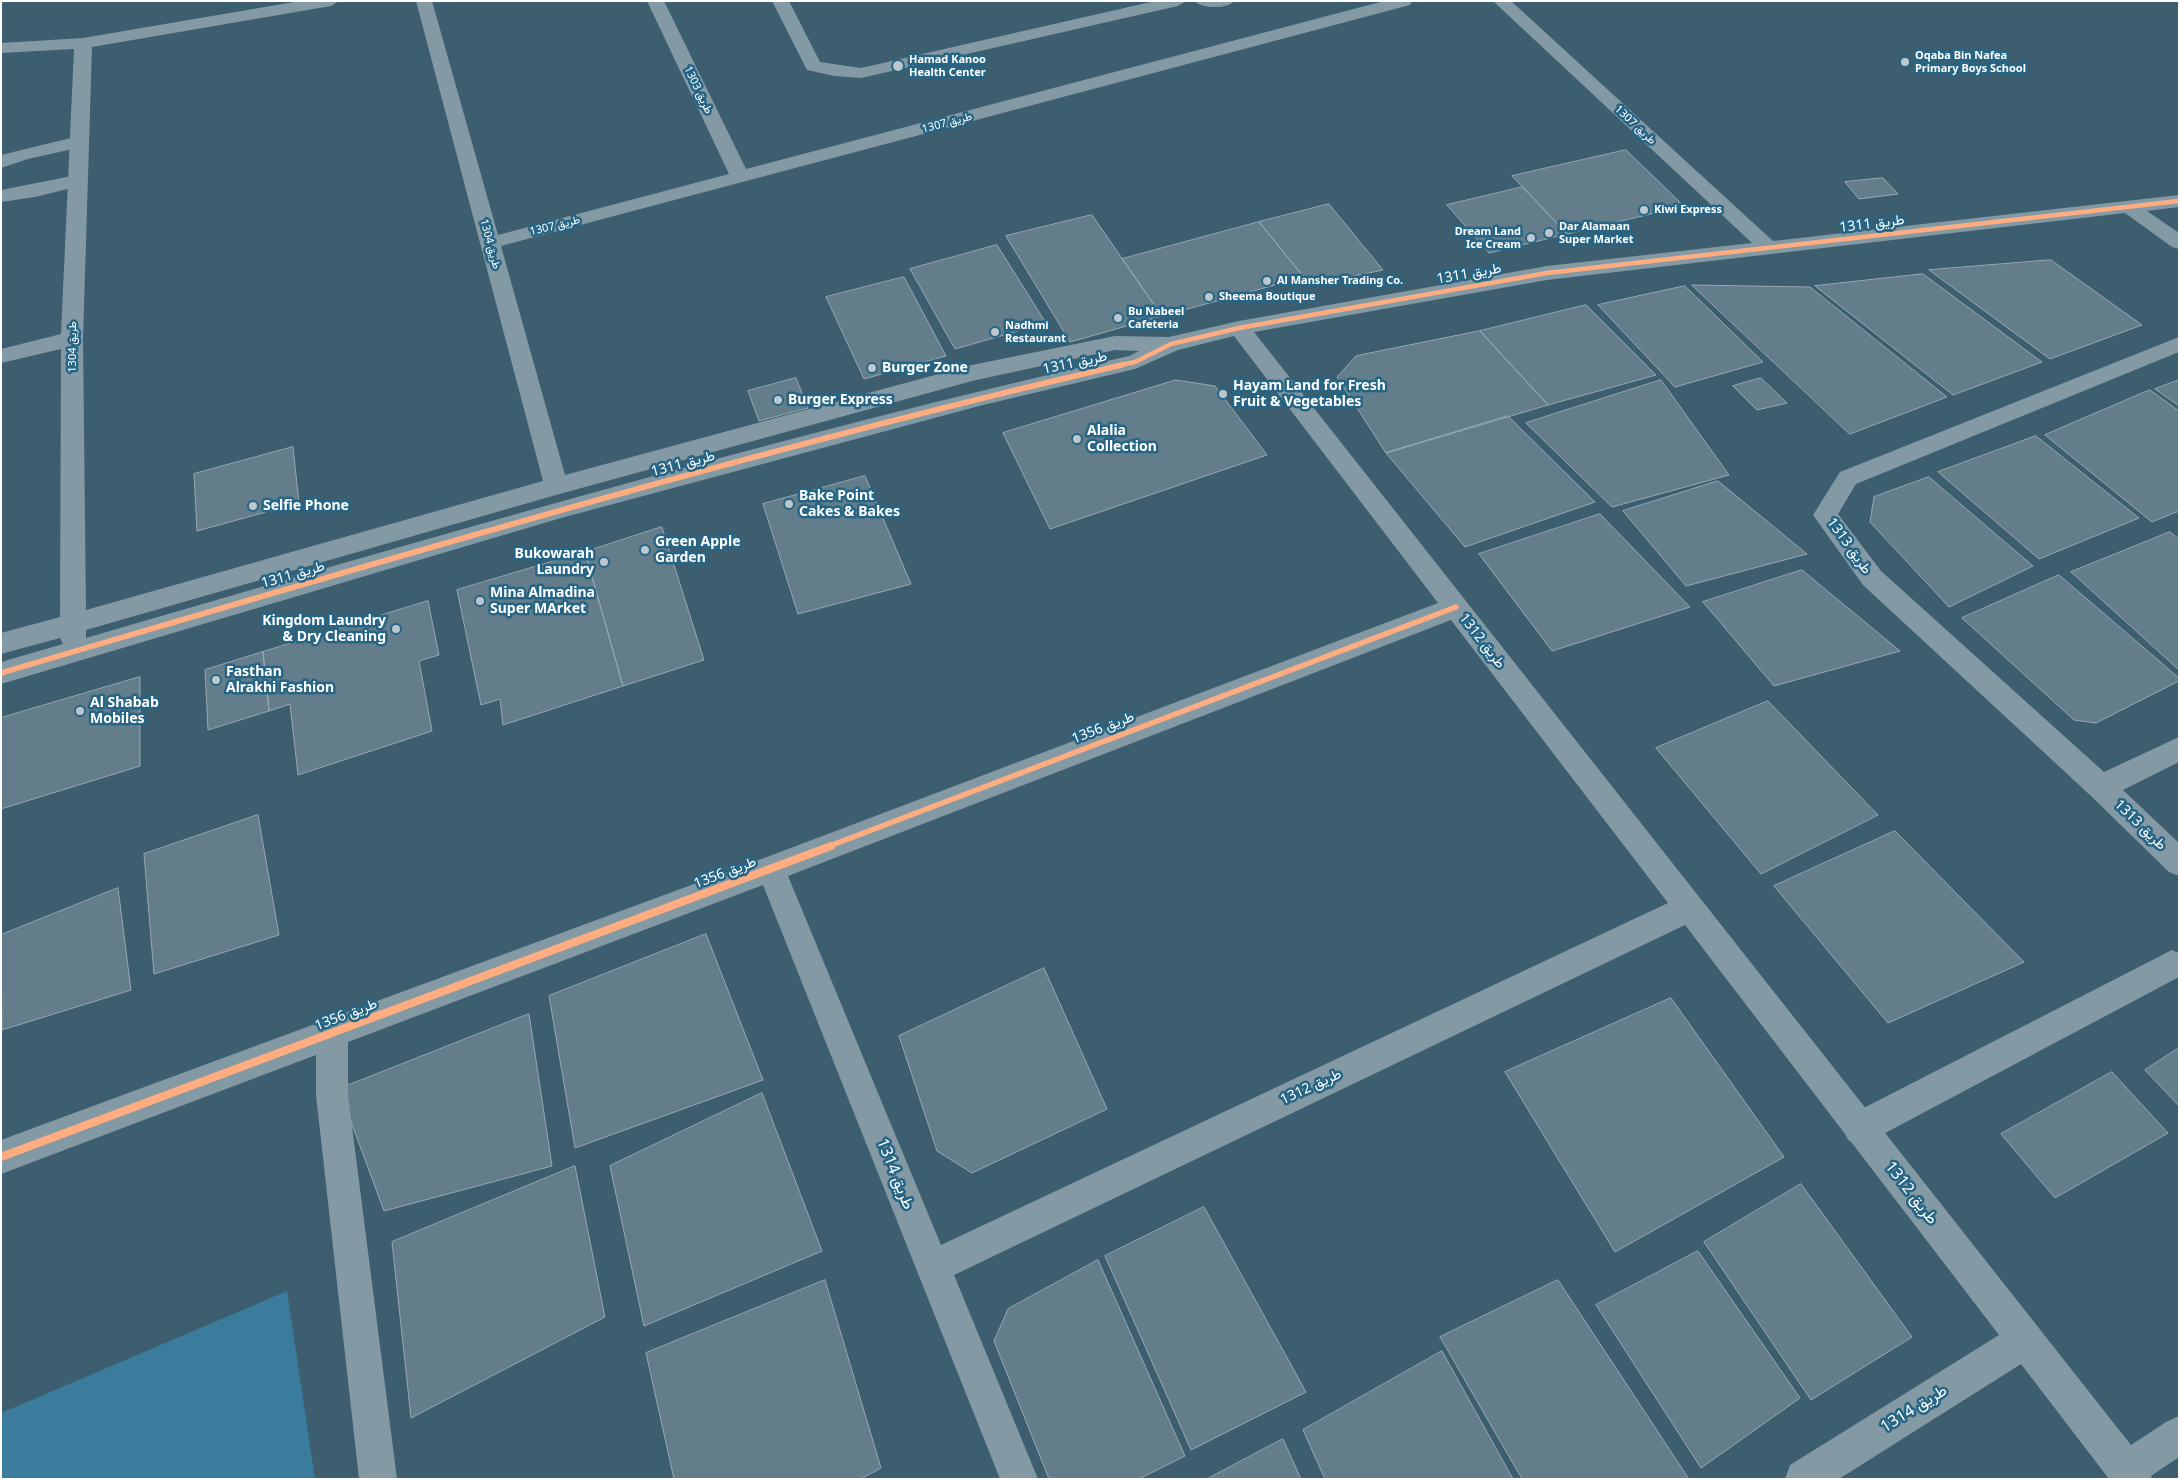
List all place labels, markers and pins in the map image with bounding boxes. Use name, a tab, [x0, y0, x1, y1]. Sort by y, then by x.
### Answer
place label: Oqaba Bin Nafea Primary Boys School	[1915, 49, 2026, 75]
place label: Hamad Kanoo Health Center	[909, 53, 986, 79]
marker: Oqaba Bin Nafea Primary Boys School	[1899, 56, 1911, 68]
marker: Hamad Kanoo Health Center	[891, 59, 905, 73]
place label: Kiwi Express	[1654, 203, 1722, 217]
marker: Kiwi Express	[1638, 204, 1650, 216]
place label: Dar Alamaan Super Market	[1559, 220, 1634, 246]
place label: Dream Land Ice Cream	[1455, 225, 1521, 251]
marker: Dar Alamaan Super Market	[1543, 227, 1555, 239]
marker: Dream Land Ice Cream	[1525, 232, 1537, 244]
place label: Al Mansher Trading Co.	[1277, 274, 1403, 288]
marker: Al Mansher Trading Co.	[1261, 275, 1273, 287]
place label: Sheema Boutique	[1219, 290, 1316, 304]
marker: Sheema Boutique	[1203, 291, 1215, 303]
place label: Bu Nabeel Cafeteria	[1128, 305, 1184, 331]
marker: Bu Nabeel Cafeteria	[1112, 312, 1124, 324]
place label: Nadhmi Restaurant	[1005, 319, 1066, 345]
marker: Nadhmi Restaurant	[989, 326, 1001, 338]
place label: Burger Zone	[882, 360, 968, 376]
marker: Burger Zone	[866, 362, 878, 374]
place label: Hayam Land for Fresh Fruit & Vegetables	[1233, 378, 1386, 411]
marker: Hayam Land for Fresh Fruit & Vegetables	[1217, 388, 1229, 400]
place label: Burger Express	[788, 392, 893, 408]
marker: Burger Express	[772, 394, 784, 406]
place label: Alalia Collection	[1087, 423, 1157, 456]
marker: Alalia Collection	[1071, 433, 1083, 445]
place label: Bake Point Cakes & Bakes	[799, 488, 900, 520]
place label: Selfie Phone	[263, 498, 349, 514]
marker: Bake Point Cakes & Bakes	[783, 498, 795, 510]
marker: Selfie Phone	[247, 500, 259, 512]
place label: Green Apple Garden	[655, 534, 740, 566]
marker: Green Apple Garden	[639, 544, 651, 556]
place label: Bukowarah Laundry	[515, 546, 594, 578]
marker: Bukowarah Laundry	[598, 556, 610, 568]
place label: Mina Almadina Super MArket	[490, 585, 595, 618]
marker: Mina Almadina Super MArket	[474, 595, 486, 607]
place label: Kingdom Laundry & Dry Cleaning	[262, 613, 386, 646]
marker: Kingdom Laundry & Dry Cleaning	[390, 623, 402, 635]
place label: Fasthan Alrakhi Fashion	[226, 664, 334, 696]
marker: Fasthan Alrakhi Fashion	[210, 674, 222, 686]
place label: Al Shabab Mobiles	[90, 695, 159, 728]
marker: Al Shabab Mobiles	[74, 705, 86, 717]

